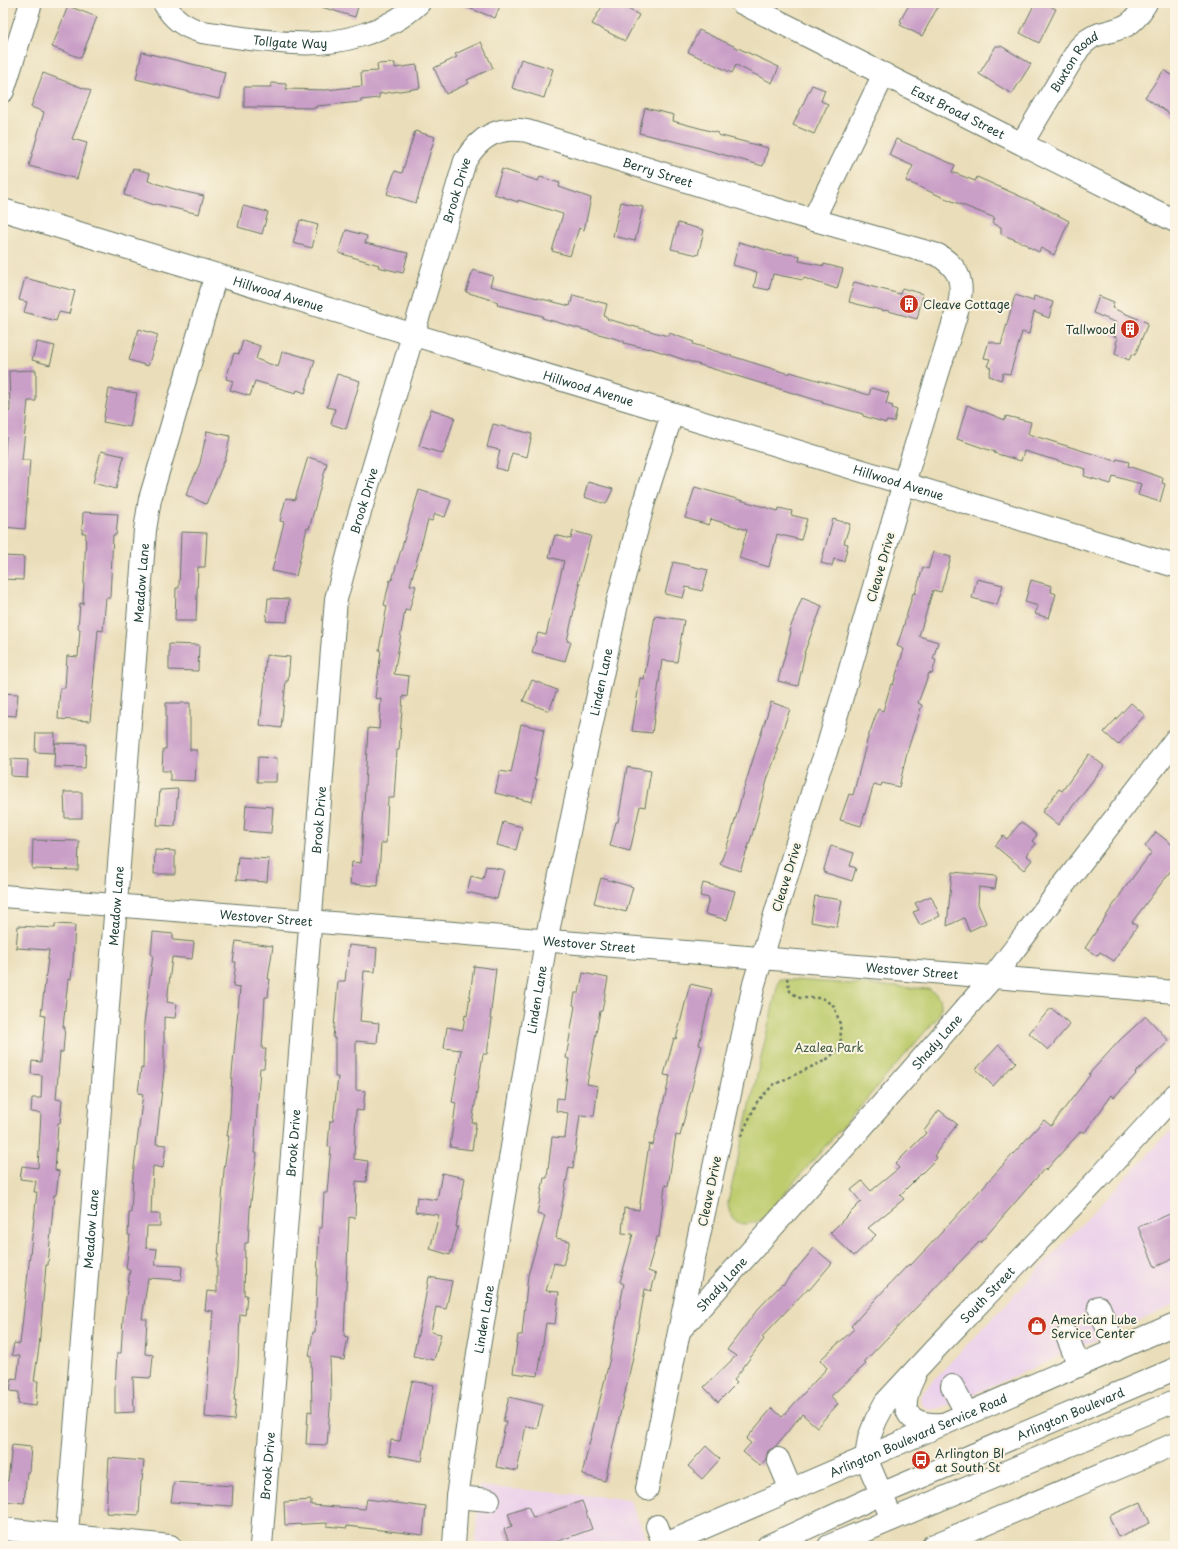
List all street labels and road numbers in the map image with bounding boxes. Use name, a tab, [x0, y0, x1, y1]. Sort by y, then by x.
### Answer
street label: Buxton Road	[1045, 26, 1101, 96]
street label: Tollgate Way	[252, 30, 328, 52]
street label: East Broad Street	[908, 81, 1008, 143]
street label: Brook Drive	[438, 153, 475, 226]
street label: Berry Street	[621, 153, 695, 191]
street label: Hillwood Avenue	[231, 271, 326, 316]
street label: Hillwood Avenue	[541, 366, 637, 410]
street label: Hillwood Avenue	[851, 460, 947, 504]
street label: Brook Drive	[345, 465, 382, 536]
street label: Cleave Drive	[861, 530, 899, 604]
street label: Meadow Lane	[129, 542, 153, 623]
street label: Linden Lane	[585, 646, 617, 717]
street label: Brook Drive	[307, 785, 330, 855]
street label: Cleave Drive	[767, 840, 805, 914]
street label: Meadow Lane	[104, 865, 128, 946]
street label: Westover Street	[219, 905, 313, 930]
street label: Westover Street	[542, 931, 636, 957]
street label: Westover Street	[865, 958, 959, 983]
street label: Linden Lane	[522, 964, 551, 1035]
street label: Shady Lane	[907, 1010, 966, 1073]
street label: Brook Drive	[281, 1108, 305, 1178]
street label: Cleave Drive	[693, 1154, 725, 1228]
street label: Meadow Lane	[79, 1189, 103, 1269]
street label: Shady Lane	[692, 1252, 751, 1315]
street label: South Street	[956, 1262, 1019, 1327]
street label: Linden Lane	[469, 1283, 498, 1355]
street label: Arlington Boulevard	[1014, 1382, 1127, 1444]
street label: Arlington Boulevard Service Road	[826, 1389, 1010, 1481]
street label: Brook Drive	[256, 1431, 279, 1501]

